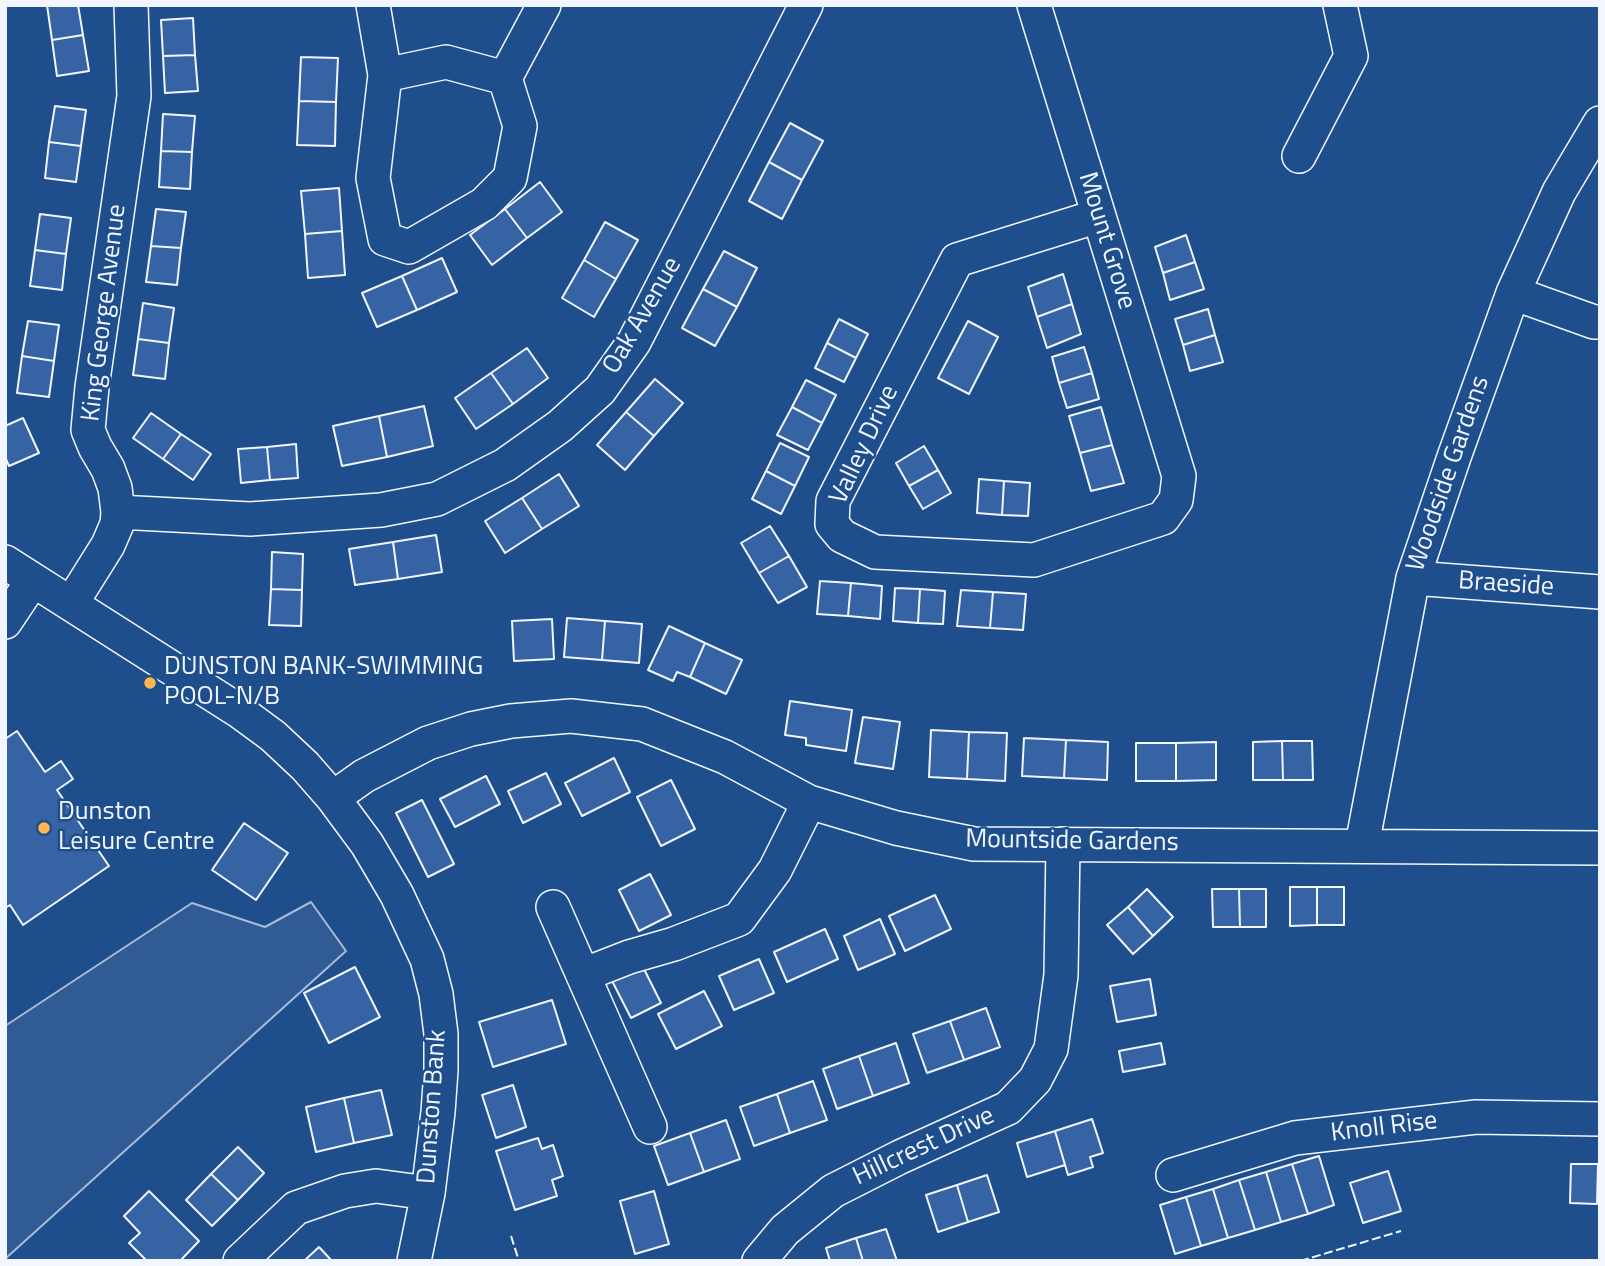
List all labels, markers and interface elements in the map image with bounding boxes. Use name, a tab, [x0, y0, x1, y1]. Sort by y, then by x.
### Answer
street label: Mount Grove	[1070, 169, 1142, 313]
street label: King George Avenue	[76, 203, 134, 423]
street label: Oak Avenue	[597, 252, 689, 380]
street label: Woodside Gardens	[1401, 372, 1497, 576]
street label: Valley Drive	[824, 381, 906, 509]
street label: Braeside	[1457, 566, 1555, 604]
place label: DUNSTON BANK-SWIMMING POOL-N/B	[164, 652, 483, 714]
marker: DUNSTON BANK-SWIMMING POOL-N/B	[142, 675, 158, 691]
place label: Dunston Leisure Centre	[58, 797, 215, 858]
marker: Dunston Leisure Centre	[36, 820, 52, 836]
street label: Mountside Gardens	[965, 825, 1179, 859]
street label: Dunston Bank	[412, 1029, 454, 1185]
street label: Hillcrest Drive	[848, 1101, 1000, 1193]
street label: Knoll Rise	[1329, 1106, 1439, 1150]

